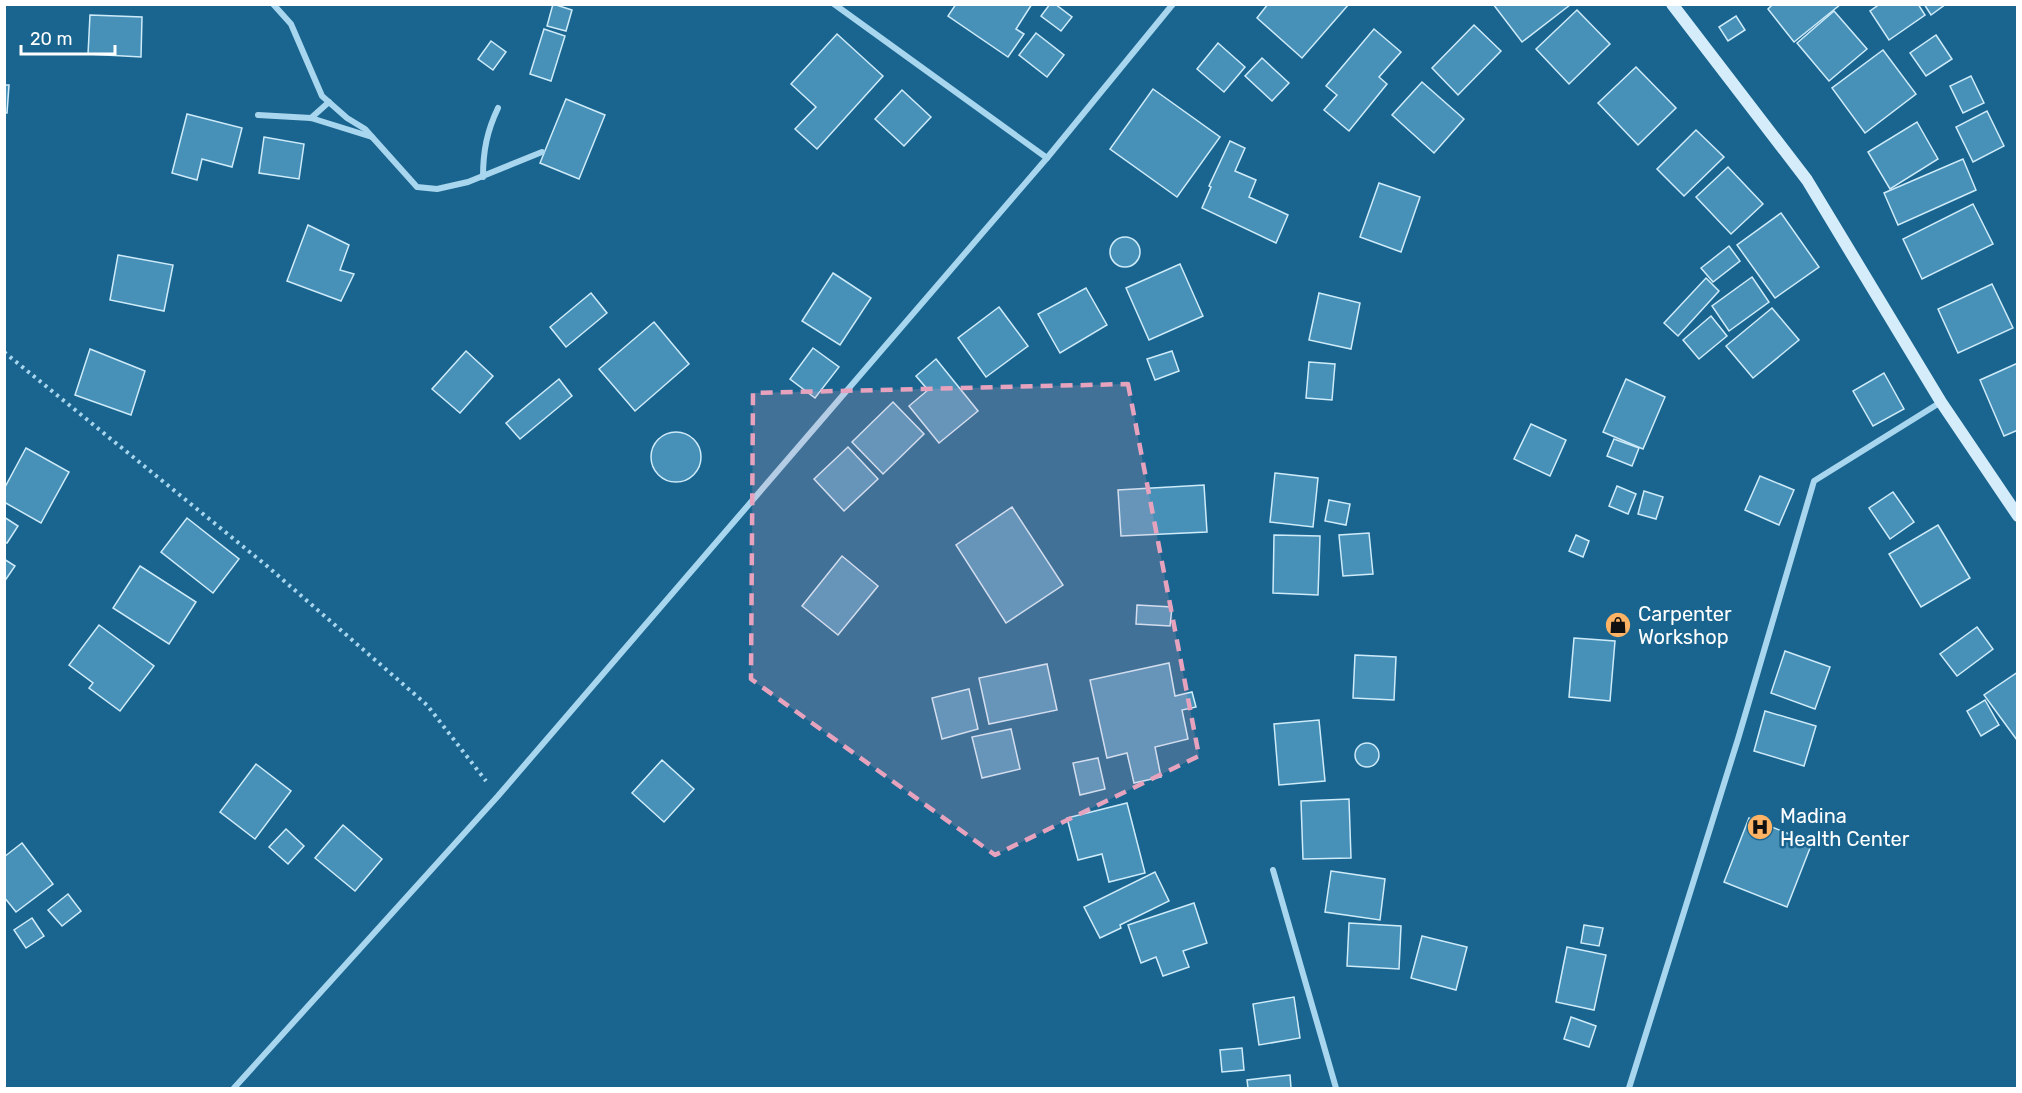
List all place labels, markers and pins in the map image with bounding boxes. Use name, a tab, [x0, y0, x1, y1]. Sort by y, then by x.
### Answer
place label: Carpenter Workshop	[1638, 602, 1732, 649]
shop icon: Carpenter Workshop	[1603, 610, 1633, 640]
place label: Madina Health Center	[1780, 804, 1910, 851]
hospital icon: Madina Health Center	[1745, 812, 1775, 842]

